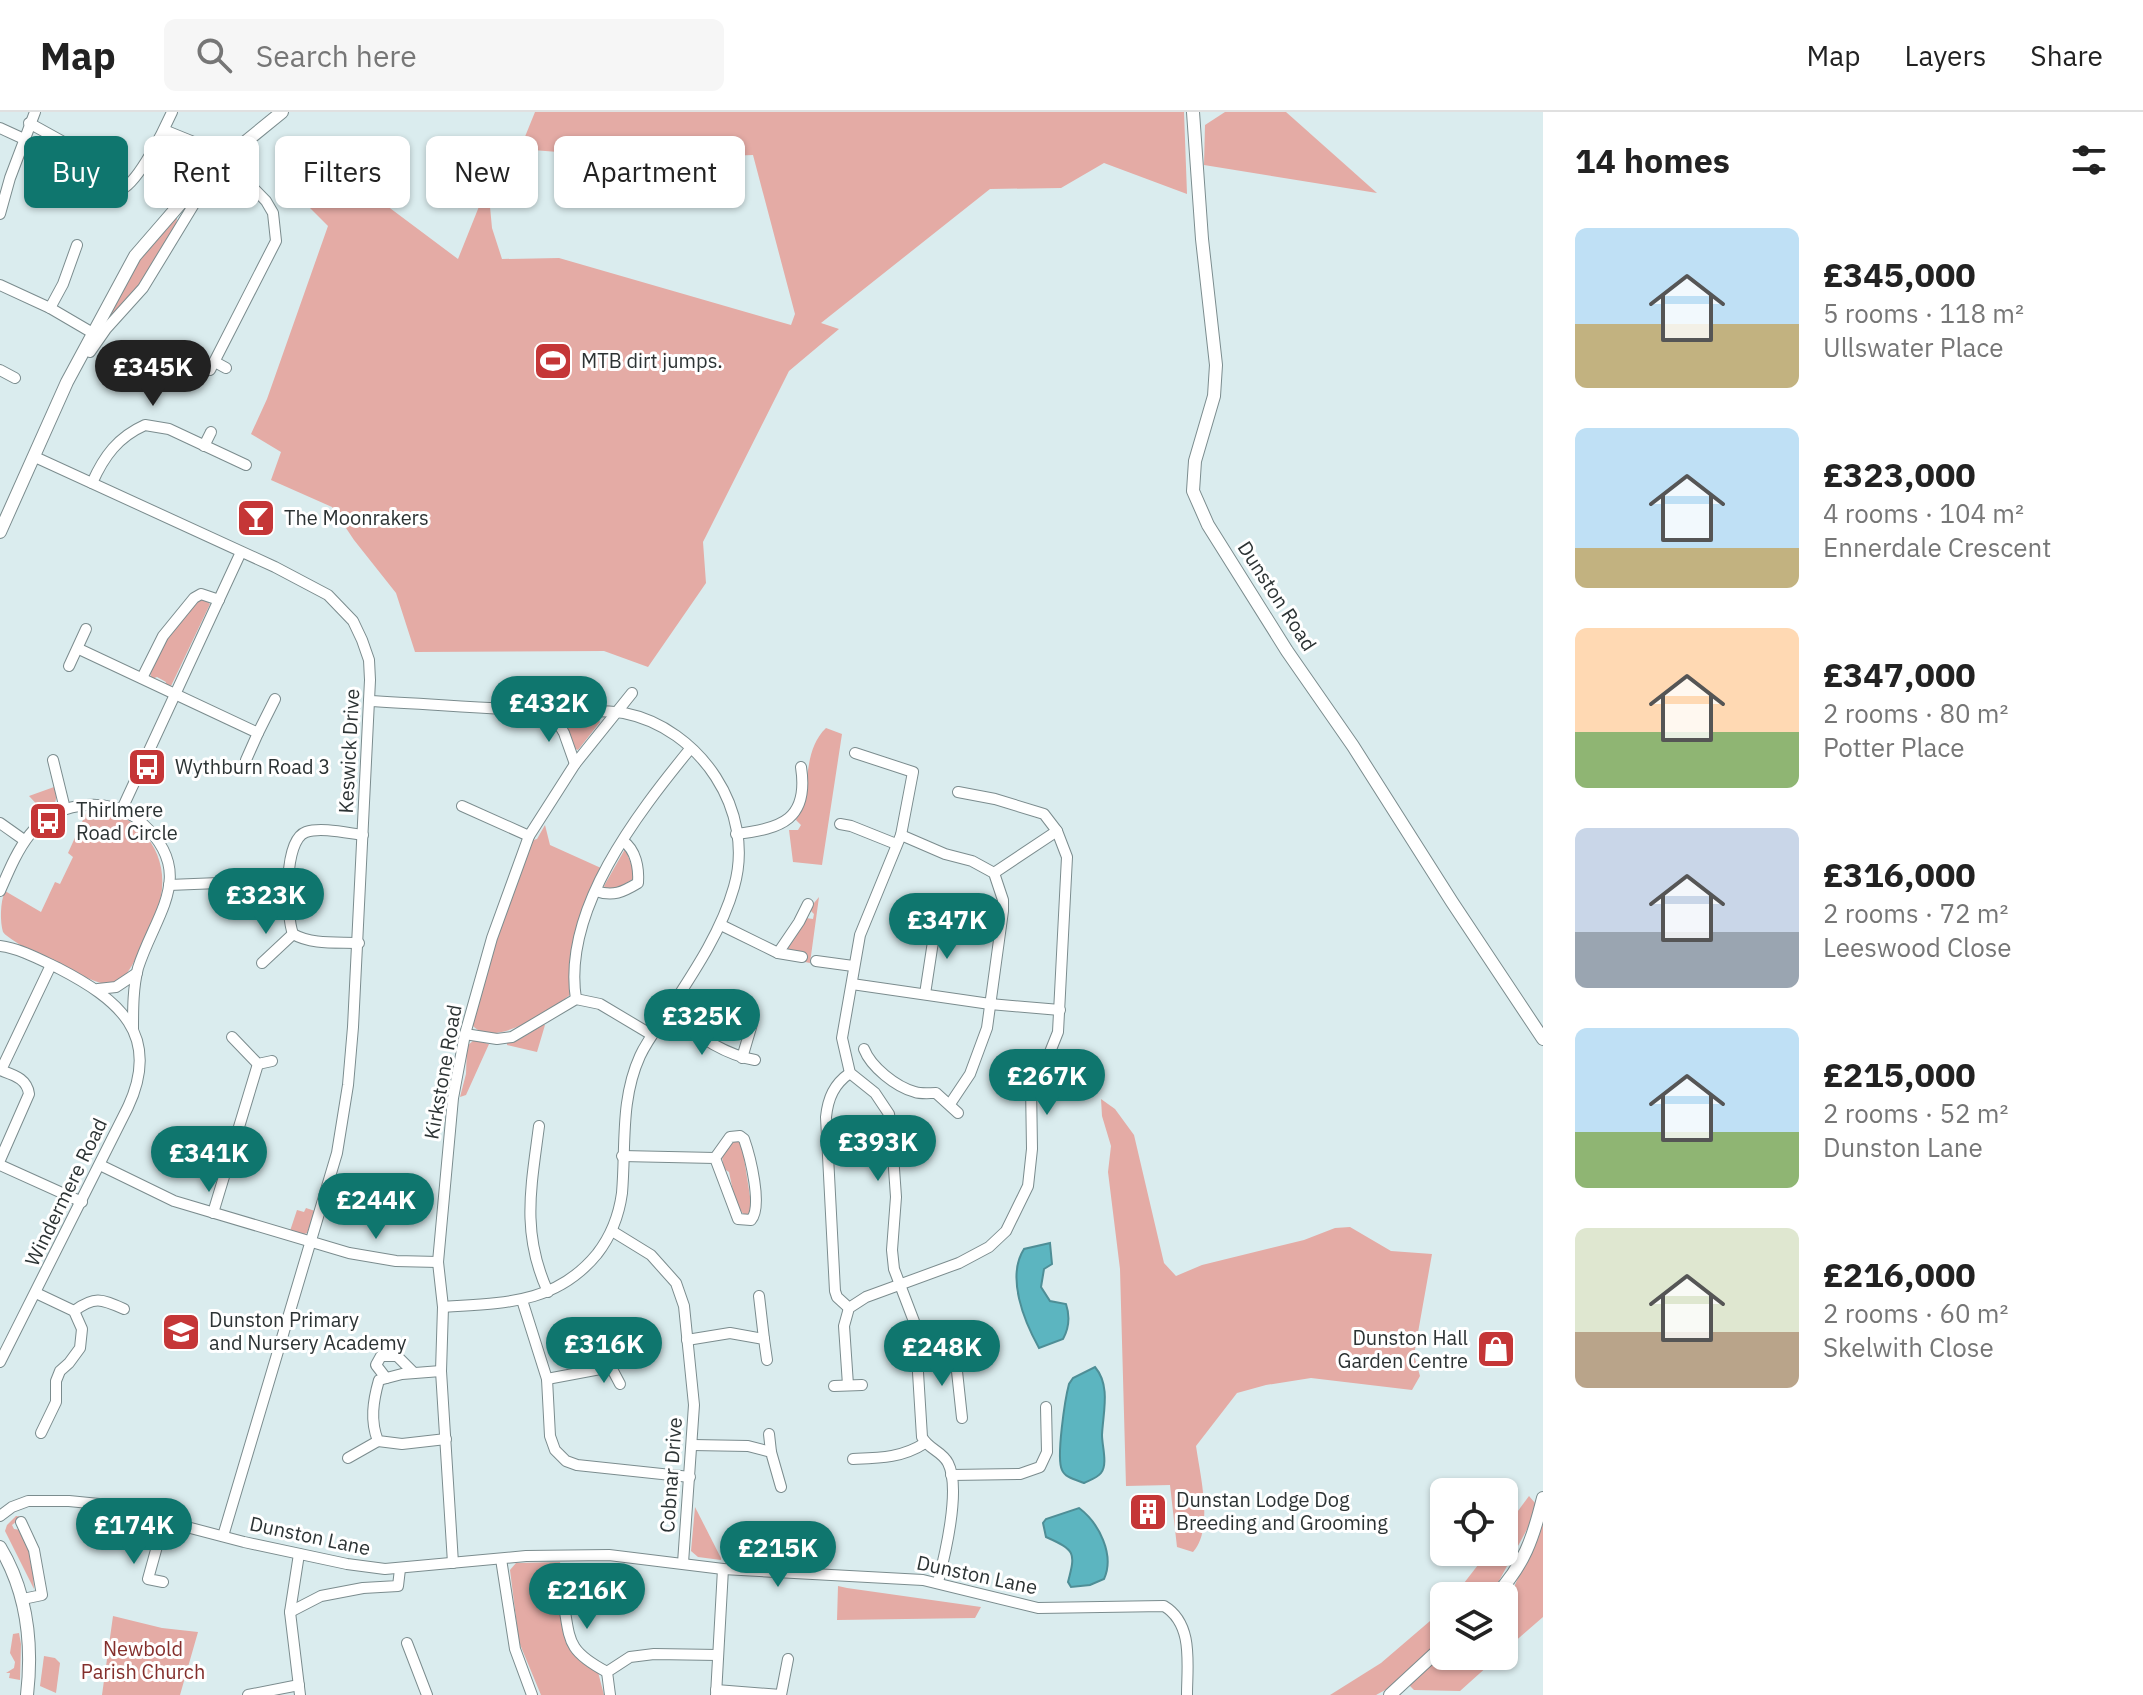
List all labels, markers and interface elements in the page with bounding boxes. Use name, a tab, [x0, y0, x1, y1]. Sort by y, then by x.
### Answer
search box	[164, 19, 724, 91]
text: Map	[40, 31, 116, 80]
icon: search	[192, 33, 236, 77]
text: Search here	[256, 36, 417, 75]
text: Map	[1806, 37, 1860, 74]
text: Layers	[1904, 37, 1986, 74]
text: Share	[2030, 37, 2103, 74]
chip: Buy	[24, 136, 128, 208]
chip: Rent	[144, 136, 259, 208]
chip: Filters	[275, 136, 410, 208]
chip: New	[426, 136, 538, 208]
chip: Apartment	[554, 136, 745, 208]
text: 14 homes	[1575, 138, 1730, 182]
icon: filters	[2067, 138, 2111, 182]
text: £345,000	[1823, 252, 1976, 296]
icon: home	[1639, 260, 1735, 356]
text: 5 rooms · 118 m²	[1823, 296, 2024, 330]
text: Ullswater Place	[1823, 330, 2004, 364]
pin: £345K	[97, 340, 209, 408]
sports icon: MTB dirt jumps.	[532, 340, 574, 382]
place label: MTB dirt jumps.	[581, 347, 723, 374]
text: £345K	[113, 349, 193, 383]
text: £323,000	[1823, 452, 1976, 496]
icon: home	[1639, 460, 1735, 556]
text: 4 rooms · 104 m²	[1823, 496, 2024, 530]
bar icon: The Moonrakers	[235, 497, 277, 539]
place label: The Moonrakers	[284, 504, 429, 531]
text: Ennerdale Crescent	[1823, 530, 2051, 564]
street label: Dunston Road	[1232, 536, 1323, 656]
text: £347,000	[1823, 652, 1976, 696]
icon: home	[1639, 660, 1735, 756]
pin: £432K	[493, 676, 605, 744]
text: £432K	[509, 685, 589, 719]
street label: Keswick Drive	[332, 688, 365, 814]
text: 2 rooms · 80 m²	[1823, 696, 2008, 730]
text: Potter Place	[1823, 730, 1965, 764]
bus stop icon: Wythburn Road 3	[126, 746, 168, 788]
place label: Wythburn Road 3	[175, 753, 330, 780]
place label: Thirlmere Road Circle	[76, 796, 178, 846]
bus stop icon: Thirlmere Road Circle	[27, 800, 69, 842]
text: £316,000	[1823, 852, 1976, 896]
icon: home	[1639, 860, 1735, 956]
pin: £323K	[210, 868, 322, 936]
text: £323K	[226, 877, 306, 911]
pin: £347K	[891, 893, 1003, 961]
text: 2 rooms · 72 m²	[1823, 896, 2008, 930]
text: £347K	[907, 902, 987, 936]
text: Leeswood Close	[1823, 930, 2012, 964]
pin: £325K	[646, 989, 758, 1057]
text: £325K	[662, 998, 742, 1032]
street label: Kirkstone Road	[417, 1003, 468, 1141]
pin: £267K	[991, 1049, 1103, 1117]
text: £215,000	[1823, 1052, 1976, 1096]
text: £267K	[1007, 1058, 1087, 1092]
icon: home	[1639, 1060, 1735, 1156]
text: 2 rooms · 52 m²	[1823, 1096, 2008, 1130]
street label: Windermere Road	[18, 1113, 113, 1270]
pin: £393K	[822, 1115, 934, 1183]
text: £393K	[838, 1124, 918, 1158]
pin: £341K	[153, 1126, 265, 1194]
text: Dunston Lane	[1823, 1130, 1983, 1164]
text: £341K	[169, 1135, 249, 1169]
pin: £244K	[320, 1173, 432, 1241]
text: £244K	[336, 1182, 416, 1216]
text: £216,000	[1823, 1252, 1976, 1296]
icon: home	[1639, 1260, 1735, 1356]
text: 2 rooms · 60 m²	[1823, 1296, 2008, 1330]
place label: Dunston Primary and Nursery Academy	[209, 1306, 407, 1356]
school or university icon: Dunston Primary and Nursery Academy	[160, 1311, 202, 1353]
pin: £316K	[548, 1317, 660, 1385]
pin: £248K	[886, 1320, 998, 1388]
place label: Dunston Hall Garden Centre	[1338, 1324, 1468, 1374]
text: £316K	[564, 1326, 644, 1360]
shop icon: Dunston Hall Garden Centre	[1475, 1328, 1517, 1370]
text: £248K	[902, 1329, 982, 1363]
text: Skelwith Close	[1823, 1330, 1994, 1364]
street label: Cobnar Drive	[653, 1416, 688, 1534]
map controls	[1430, 1478, 1518, 1670]
button: locate	[1430, 1478, 1518, 1566]
place label: Dunstan Lodge Dog Breeding and Grooming	[1176, 1486, 1388, 1536]
building icon: Dunstan Lodge Dog Breeding and Grooming	[1127, 1491, 1169, 1533]
pin: £174K	[78, 1498, 190, 1566]
text: £174K	[94, 1507, 174, 1541]
street label: Dunston Lane	[247, 1510, 373, 1562]
pin: £215K	[722, 1521, 834, 1589]
text: £215K	[738, 1530, 818, 1564]
street label: Dunston Lane	[914, 1549, 1040, 1601]
pin: £216K	[531, 1563, 643, 1631]
text: £216K	[547, 1572, 627, 1606]
button: layers	[1430, 1582, 1518, 1670]
park label: Newbold Parish Church	[81, 1635, 205, 1685]

